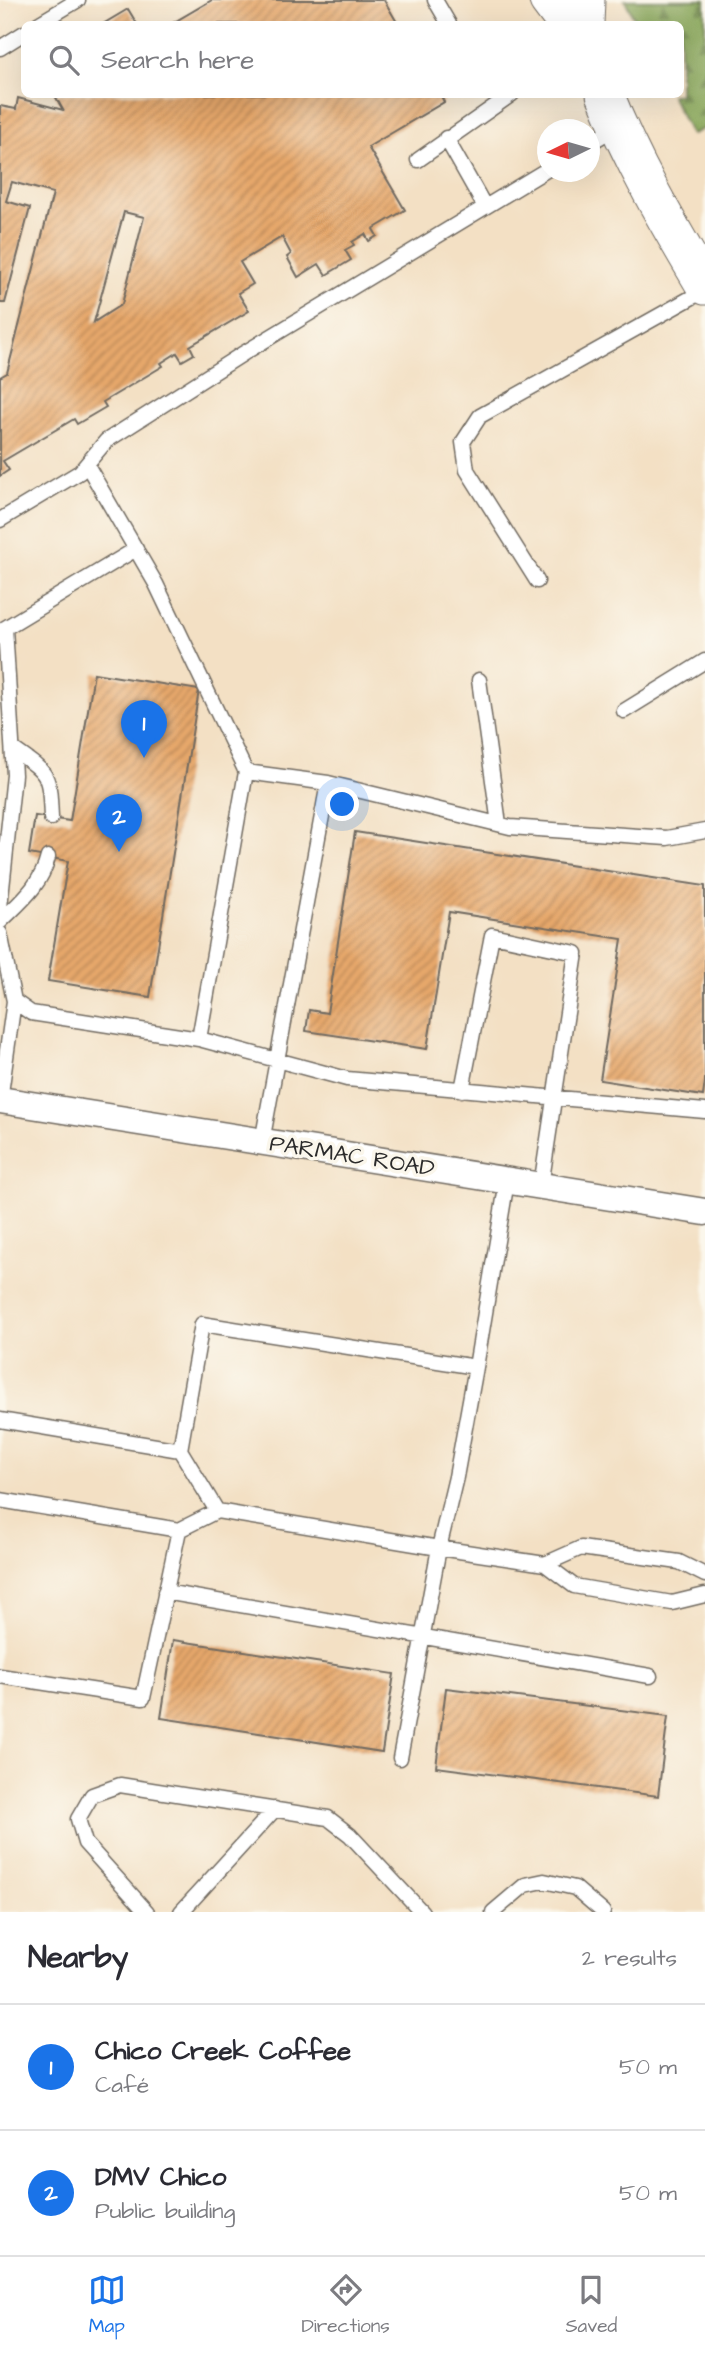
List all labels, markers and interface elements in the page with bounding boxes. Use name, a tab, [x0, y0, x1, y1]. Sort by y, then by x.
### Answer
search box	[21, 21, 684, 98]
icon: search	[45, 41, 83, 79]
text: Search here	[101, 42, 254, 78]
north arrow	[537, 119, 600, 182]
pin: 1	[121, 700, 167, 758]
your location	[325, 787, 359, 821]
pin: 2	[96, 794, 142, 852]
street label: PARMAC ROAD	[267, 1127, 437, 1185]
text: Nearby	[28, 1937, 128, 1979]
text: 2 results	[582, 1942, 677, 1974]
text: Chico Creek Coffee	[95, 2033, 351, 2069]
text: 1	[50, 2051, 52, 2083]
text: 50 m	[619, 2051, 677, 2083]
text: Café	[95, 2069, 149, 2101]
text: DMV Chico	[95, 2159, 226, 2195]
text: 2	[44, 2177, 58, 2209]
text: 50 m	[619, 2177, 677, 2209]
text: Public building	[95, 2195, 235, 2227]
tab: Map	[88, 2271, 126, 2340]
tab: Directions	[301, 2271, 390, 2340]
tab: Saved	[565, 2271, 617, 2340]

